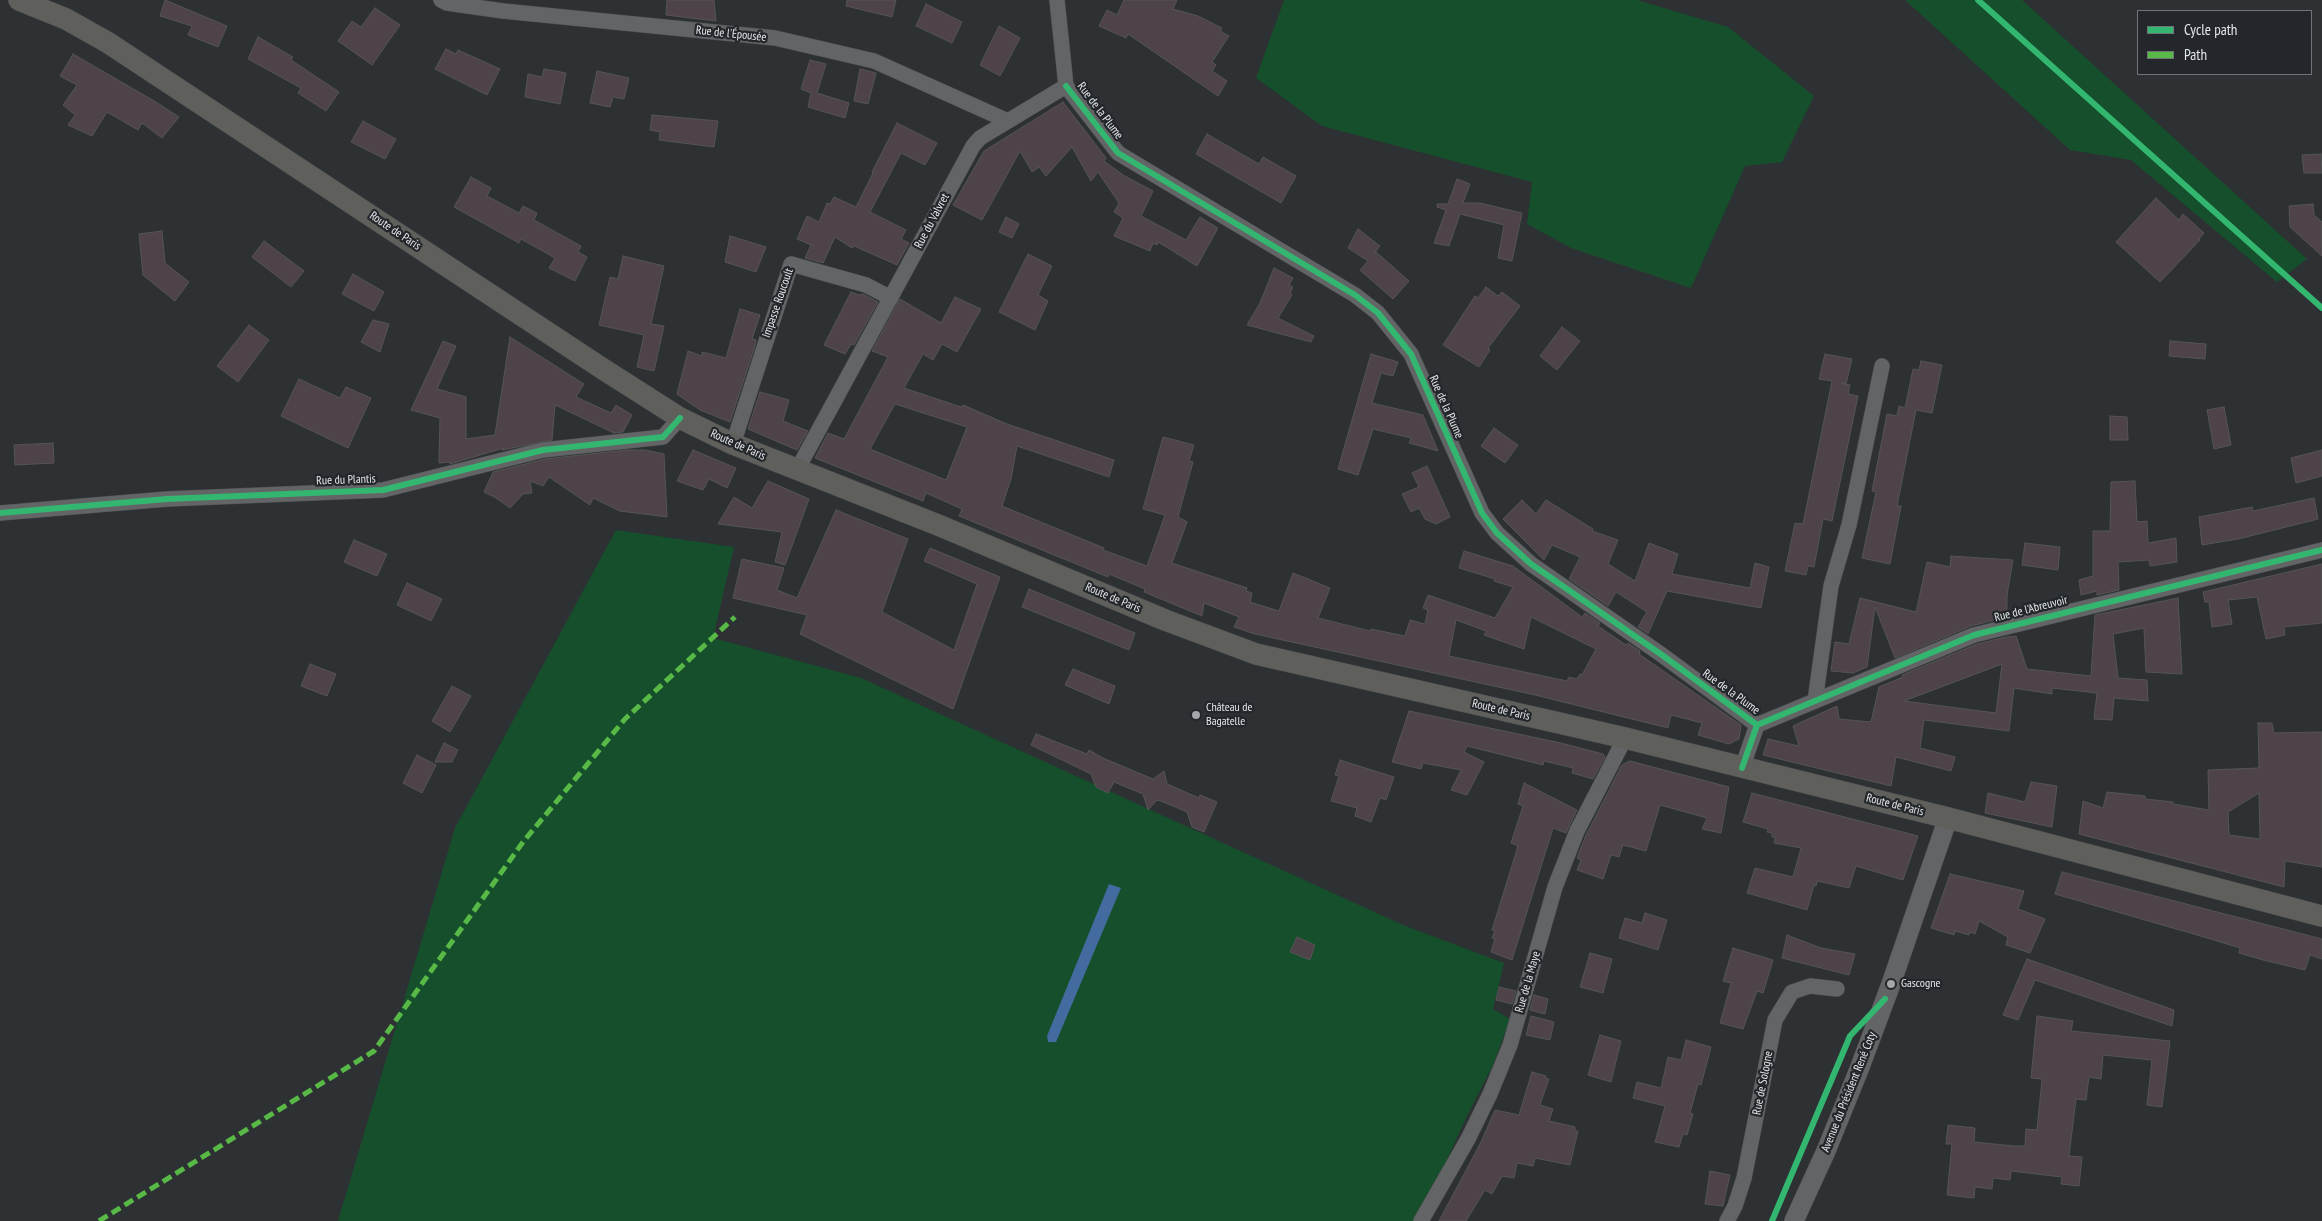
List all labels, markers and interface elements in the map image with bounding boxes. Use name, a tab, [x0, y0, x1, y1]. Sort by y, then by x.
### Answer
legend	[2137, 10, 2312, 75]
text: Cycle path	[2184, 20, 2237, 39]
street label: Rue de l'Épousée	[695, 23, 767, 45]
text: Path	[2184, 45, 2207, 64]
street label: Rue de la Plume	[1074, 80, 1126, 142]
street label: Rue du Valvret	[911, 191, 953, 251]
street label: Route de Paris	[367, 209, 423, 253]
street label: Impasse Roucoult	[759, 266, 797, 340]
street label: Rue de la Plume	[1426, 373, 1466, 441]
street label: Route de Paris	[708, 426, 768, 464]
street label: Rue du Plantis	[316, 472, 376, 488]
street label: Route de Paris	[1083, 580, 1143, 616]
street label: Rue de l'Abreuvoir	[1993, 593, 2069, 625]
street label: Rue de la Plume	[1699, 666, 1763, 718]
street label: Route de Paris	[1471, 696, 1531, 724]
place label: Château de Bagatelle	[1206, 701, 1252, 729]
marker: Château de Bagatelle	[1190, 709, 1202, 721]
street label: Route de Paris	[1865, 791, 1925, 819]
street label: Rue de la Maye	[1512, 950, 1544, 1014]
place label: Gascogne	[1901, 977, 1940, 991]
marker: Gascogne	[1885, 978, 1897, 990]
street label: Avenue du Président René Coty	[1818, 1030, 1880, 1154]
street label: Rue de Sologne	[1750, 1050, 1776, 1116]

